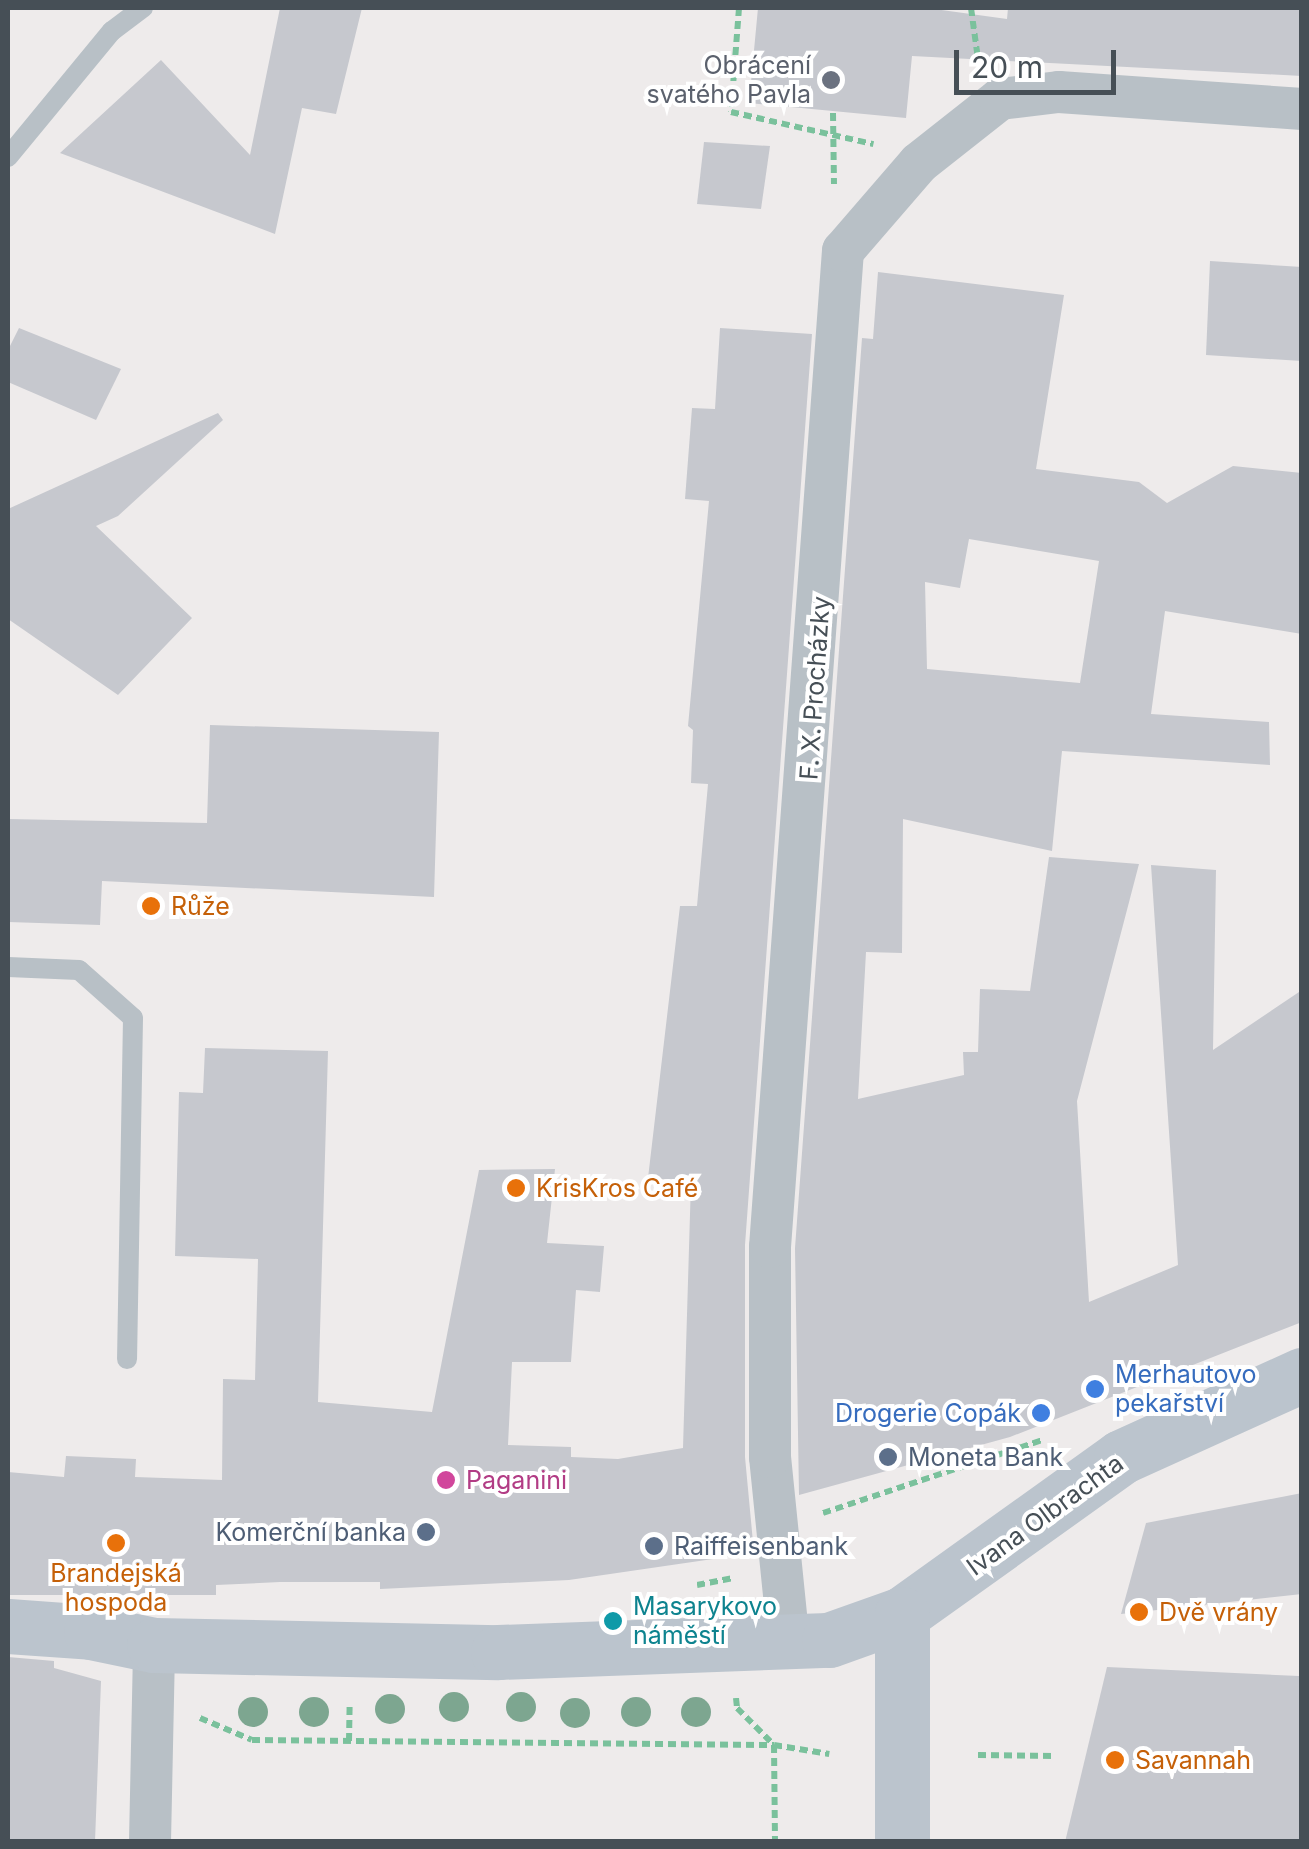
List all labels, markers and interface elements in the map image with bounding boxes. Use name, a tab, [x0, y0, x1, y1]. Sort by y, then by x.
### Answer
scale bar	[959, 30, 1122, 92]
text: 20 m	[971, 49, 1043, 85]
place label: Obrácení svatého Pavla	[647, 51, 811, 110]
marker: Obrácení svatého Pavla	[820, 69, 842, 91]
street label: F. X. Procházky	[794, 595, 836, 781]
place label: Růže	[171, 891, 230, 921]
marker: Růže	[140, 895, 162, 917]
place label: KrisKros Café	[536, 1173, 698, 1203]
marker: KrisKros Café	[505, 1177, 527, 1199]
place label: Merhautovo pekařství	[1115, 1360, 1257, 1419]
marker: Merhautovo pekařství	[1084, 1378, 1106, 1400]
place label: Drogerie Copák	[835, 1398, 1021, 1428]
marker: Drogerie Copák	[1030, 1402, 1052, 1424]
place label: Moneta Bank	[908, 1442, 1063, 1472]
marker: Moneta Bank	[877, 1446, 899, 1468]
street label: Ivana Olbrachta	[961, 1448, 1129, 1582]
place label: Paganini	[466, 1465, 567, 1495]
marker: Paganini	[435, 1469, 457, 1491]
place label: Komerční banka	[215, 1517, 406, 1547]
marker: Komerční banka	[415, 1521, 437, 1543]
place label: Raiffeisenbank	[674, 1531, 848, 1561]
marker: Brandejská hospoda	[105, 1532, 127, 1554]
marker: Raiffeisenbank	[643, 1535, 665, 1557]
place label: Brandejská hospoda	[50, 1559, 182, 1618]
place label: Masarykovo náměstí	[633, 1592, 777, 1651]
place label: Dvě vrány	[1159, 1597, 1278, 1627]
marker: Dvě vrány	[1128, 1601, 1150, 1623]
marker: Masarykovo náměstí	[602, 1610, 624, 1632]
place label: Savannah	[1135, 1745, 1251, 1775]
marker: Savannah	[1104, 1749, 1126, 1771]

